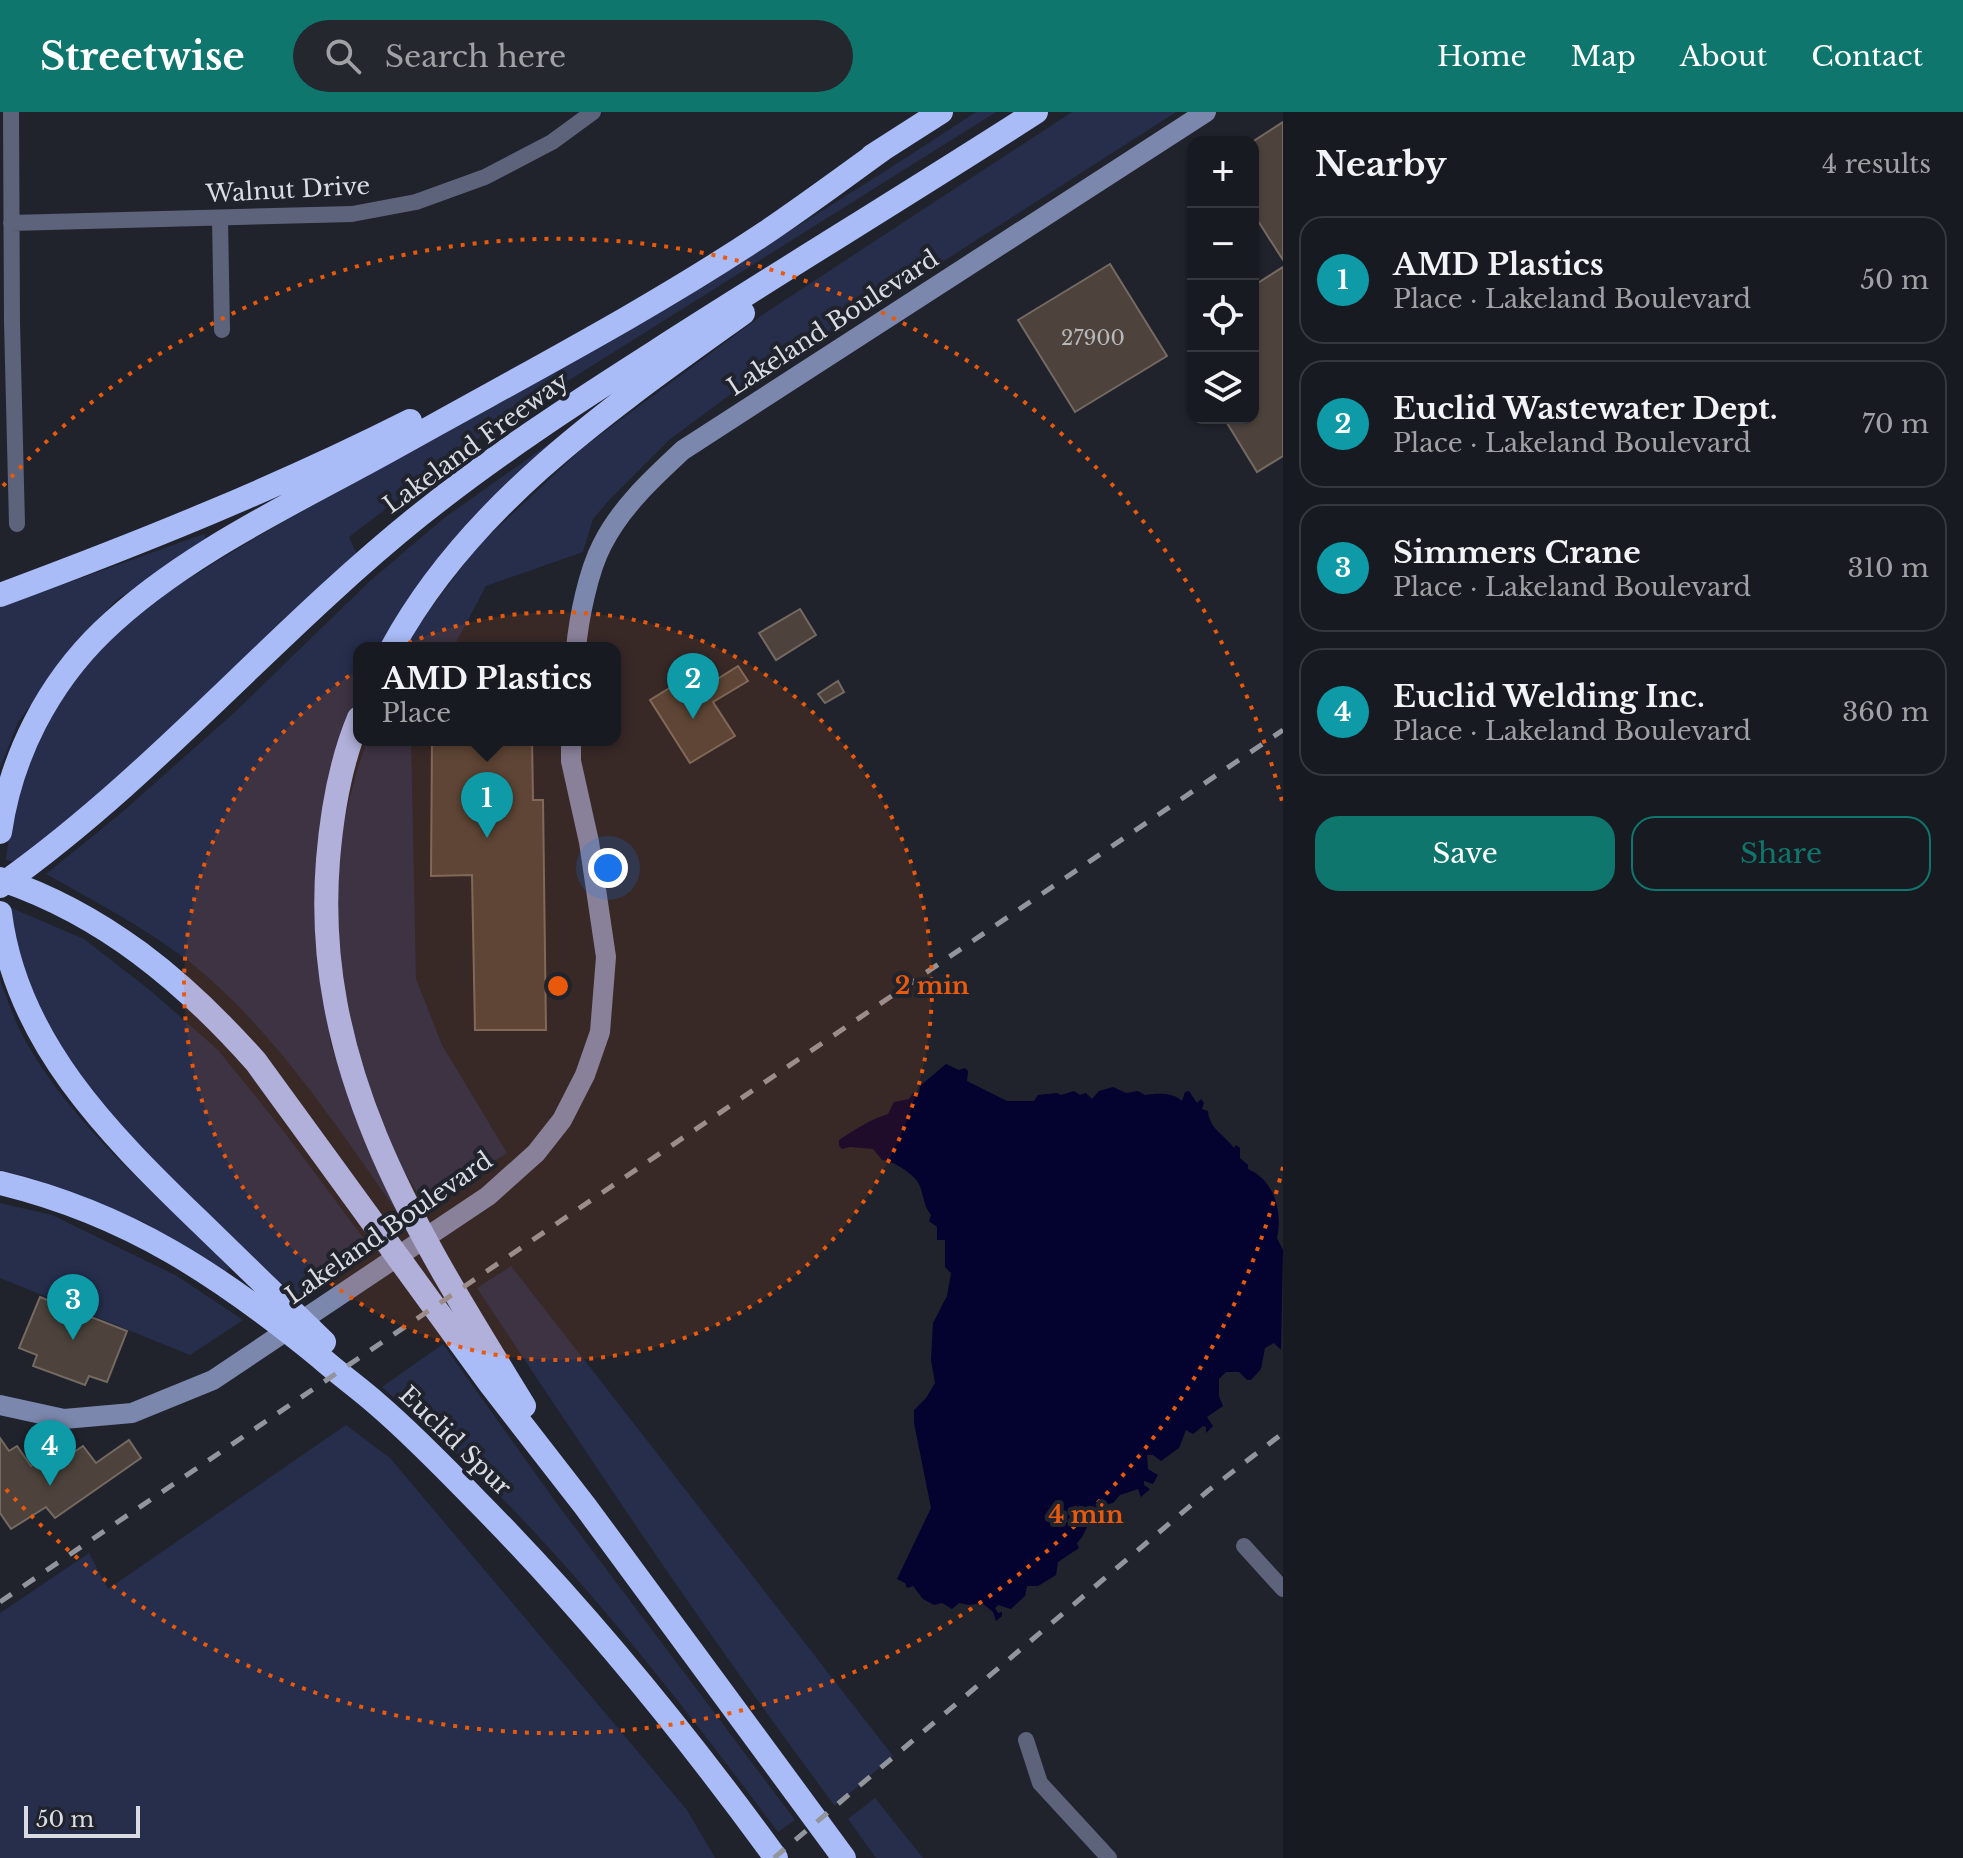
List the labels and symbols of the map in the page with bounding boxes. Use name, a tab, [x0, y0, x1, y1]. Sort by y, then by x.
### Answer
street label: Walnut Drive	[204, 171, 371, 208]
street label: Lakeland Boulevard	[722, 244, 944, 402]
house number: 27900	[1061, 326, 1125, 350]
street label: Lakeland Freeway	[378, 365, 574, 519]
pin: 2	[667, 653, 719, 719]
pin: 1	[461, 772, 513, 838]
your location	[588, 848, 628, 888]
text: 2 min	[895, 971, 970, 1000]
centre of rings	[544, 972, 572, 1000]
street label: Lakeland Boulevard	[280, 1145, 498, 1310]
pin: 3	[47, 1274, 99, 1340]
street label: Euclid Spur	[393, 1380, 518, 1502]
pin: 4	[24, 1420, 76, 1486]
text: 4 min	[1049, 1500, 1124, 1529]
scale bar	[24, 1802, 140, 1838]

